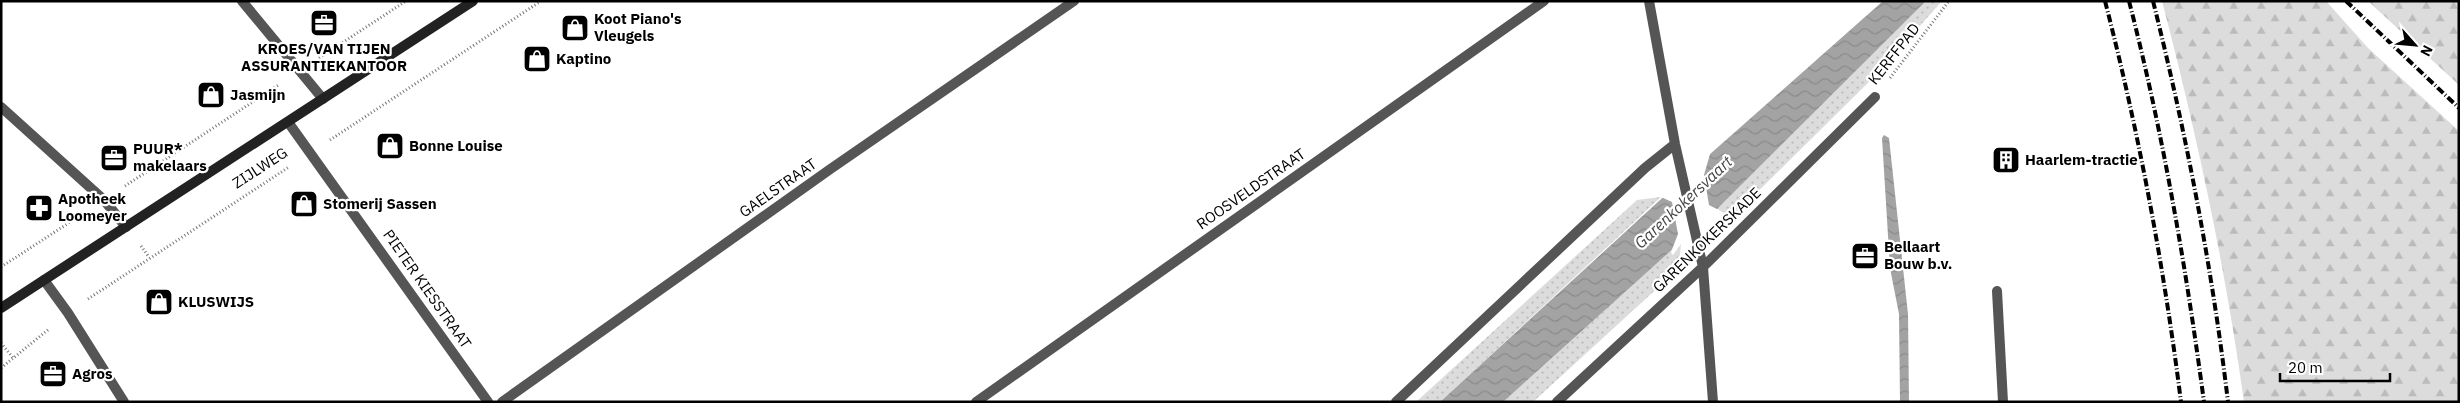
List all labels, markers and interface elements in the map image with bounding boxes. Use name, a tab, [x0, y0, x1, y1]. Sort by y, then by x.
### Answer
office icon: KROES/VAN TIJEN ASSURANTIEKANTOOR	[309, 8, 339, 38]
place label: Koot Piano's Vleugels	[594, 9, 682, 45]
shop icon: Koot Piano's Vleugels	[560, 13, 590, 43]
street label: KERFFPAD	[1864, 19, 1923, 88]
north arrow	[2390, 20, 2440, 70]
place label: KROES/VAN TIJEN ASSURANTIEKANTOOR	[241, 39, 407, 75]
text: N	[2416, 42, 2437, 60]
shop icon: Kaptino	[522, 44, 552, 74]
place label: Kaptino	[556, 49, 611, 68]
shop icon: Jasmijn	[196, 80, 226, 110]
place label: Jasmijn	[230, 85, 285, 104]
shop icon: Bonne Louise	[375, 131, 405, 161]
place label: Bonne Louise	[409, 136, 503, 155]
place label: PUUR* makelaars	[133, 139, 207, 175]
office icon: PUUR* makelaars	[99, 143, 129, 173]
street label: ZIJLWEG	[229, 143, 291, 192]
street label: ROOSVELDSTRAAT	[1193, 144, 1309, 233]
building icon: Haarlem-tractie	[1991, 145, 2021, 175]
place label: Haarlem-tractie	[2025, 150, 2138, 169]
water label: Garenkokersvaart	[1630, 151, 1737, 252]
street label: GAELSTRAAT	[735, 154, 820, 221]
street label: GARENKOKERSKADE	[1649, 183, 1765, 296]
place label: Apotheek Loomeyer	[58, 189, 127, 225]
shop icon: Stomerij Sassen	[289, 189, 319, 219]
pharmacy icon: Apotheek Loomeyer	[24, 193, 54, 223]
place label: Stomerij Sassen	[323, 194, 437, 213]
street label: PIETER KIESSTRAAT	[379, 226, 476, 352]
place label: Bellaart Bouw b.v.	[1884, 237, 1952, 273]
office icon: Bellaart Bouw b.v.	[1850, 241, 1880, 271]
shop icon: KLUSWIJS	[144, 287, 174, 317]
place label: KLUSWIJS	[178, 292, 254, 311]
scale bar	[2280, 350, 2390, 382]
text: 20 m	[2288, 358, 2323, 377]
office icon: Agros	[38, 359, 68, 389]
place label: Agros	[72, 364, 113, 383]

